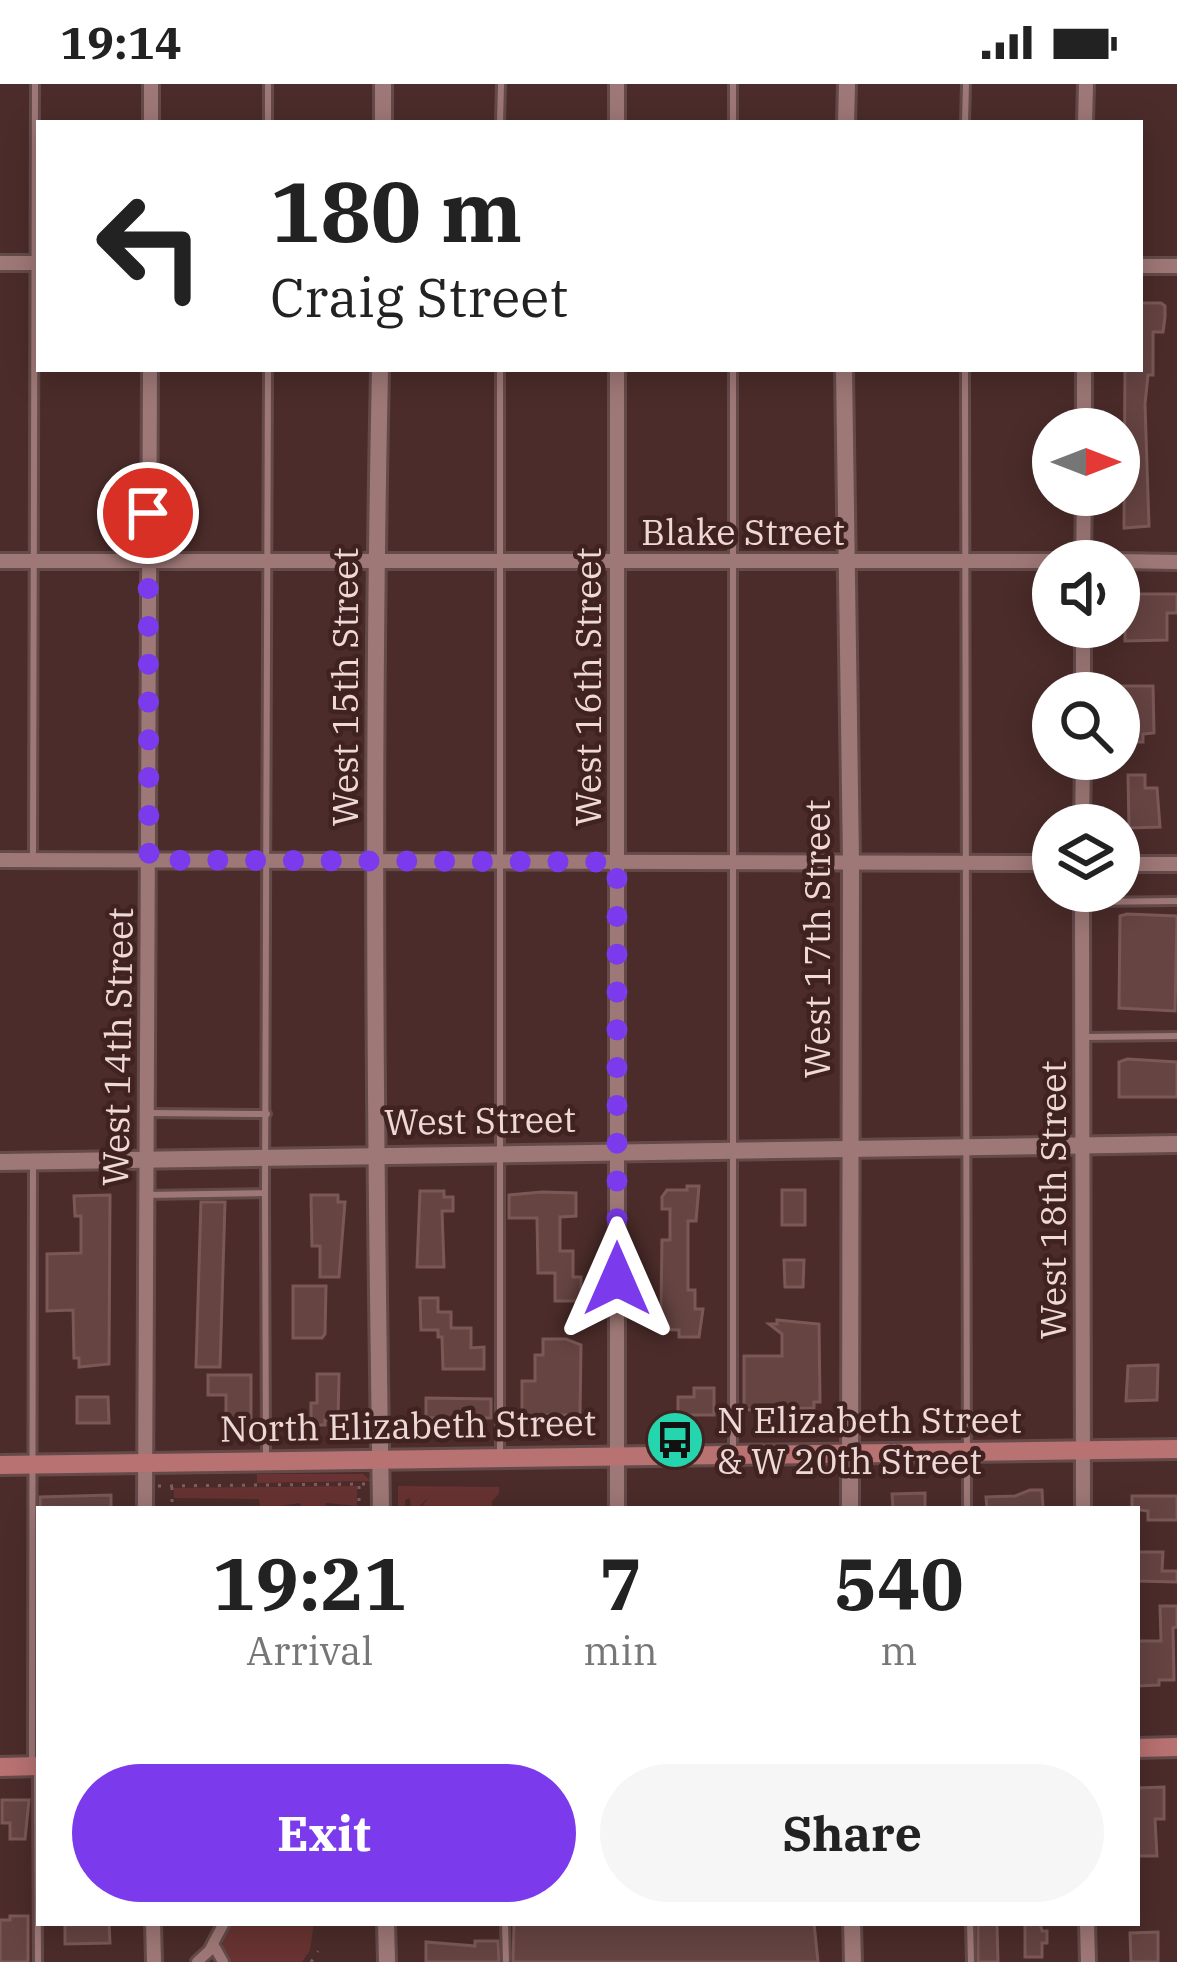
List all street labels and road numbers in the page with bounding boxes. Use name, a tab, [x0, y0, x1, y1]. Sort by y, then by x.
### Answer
street label: Blake Street	[641, 508, 845, 555]
street label: West 15th Street	[321, 548, 368, 826]
street label: West 16th Street	[564, 548, 611, 826]
street label: West 17th Street	[793, 800, 840, 1078]
street label: West 14th Street	[91, 907, 143, 1187]
street label: West 18th Street	[1029, 1061, 1076, 1339]
street label: West Street	[384, 1095, 576, 1145]
street label: North Elizabeth Street	[219, 1398, 597, 1452]

